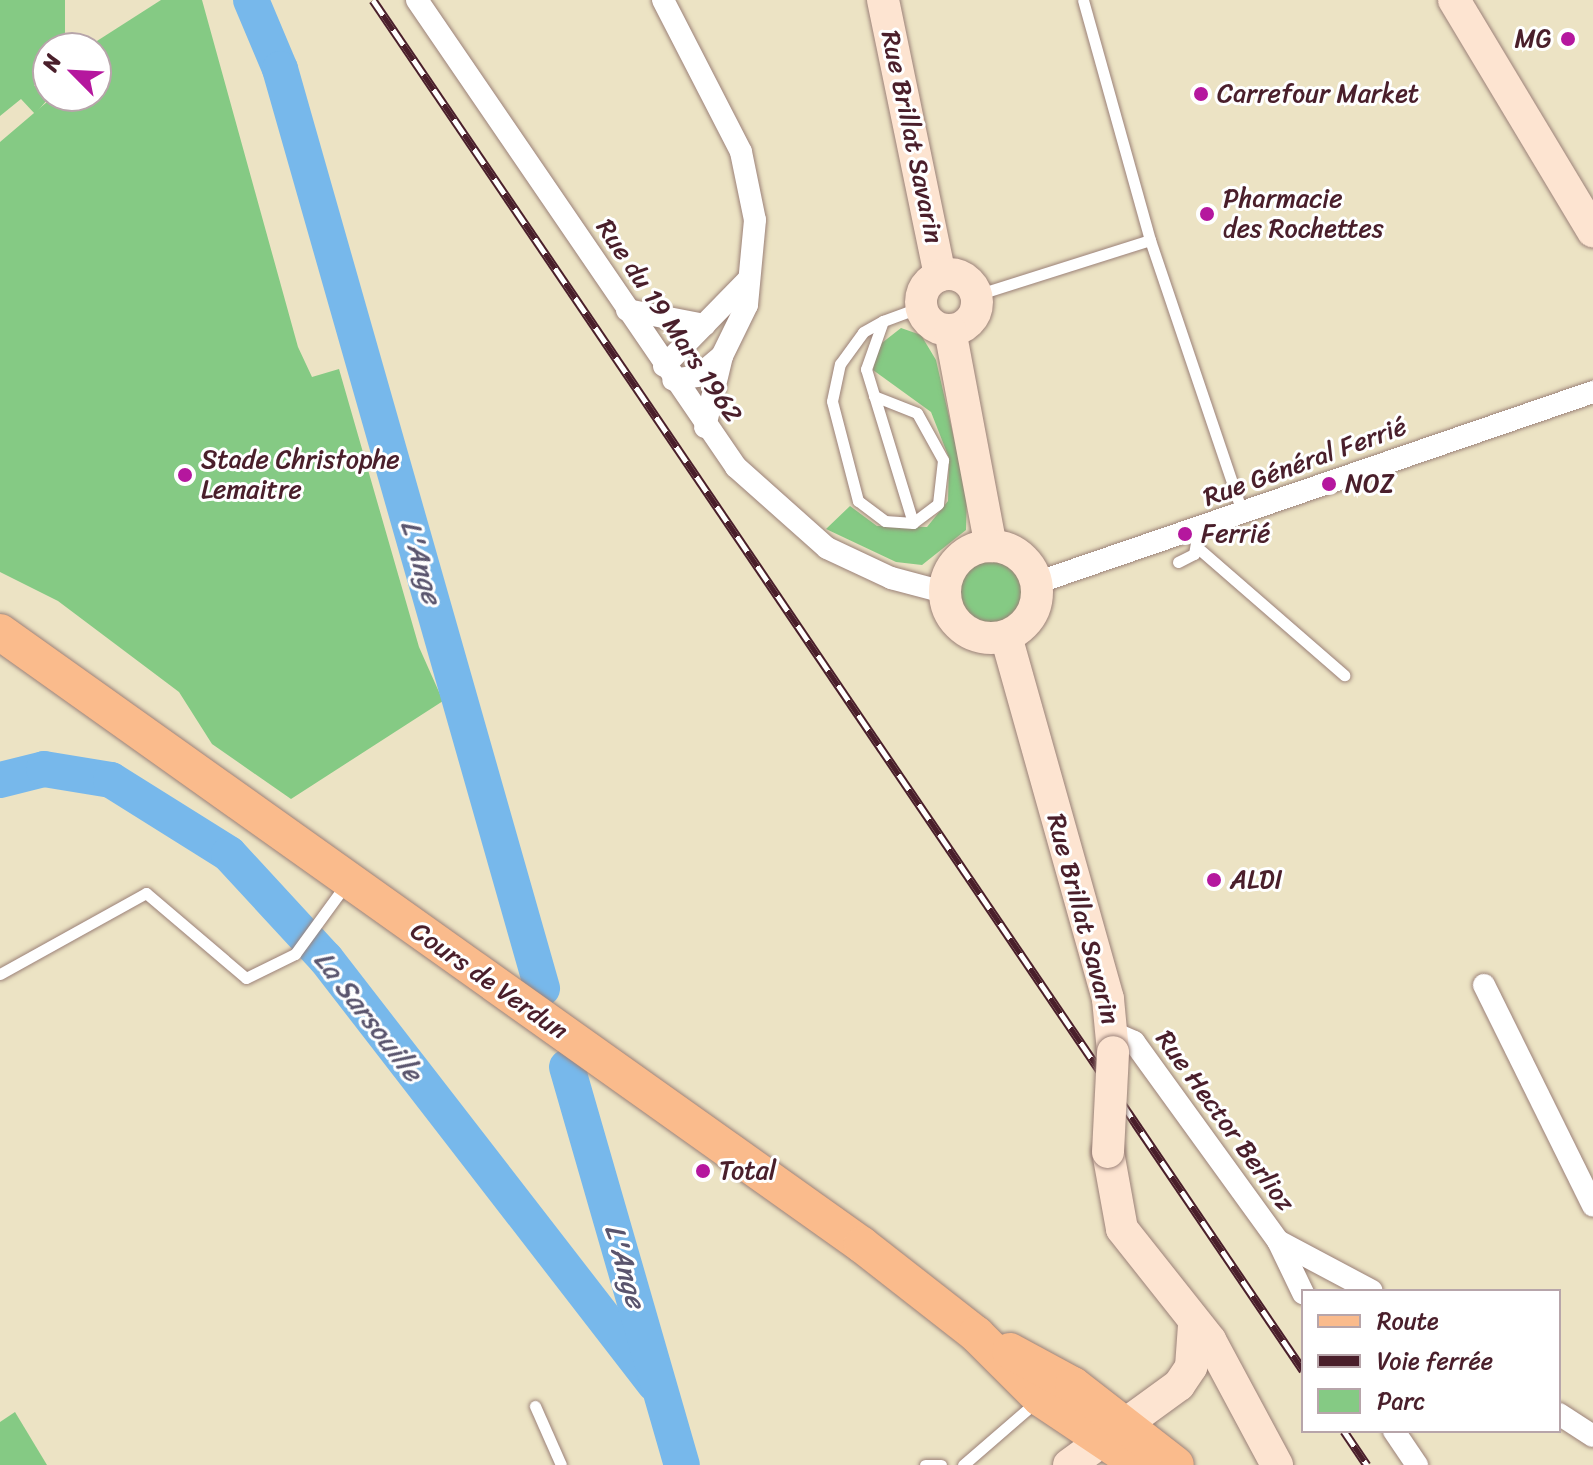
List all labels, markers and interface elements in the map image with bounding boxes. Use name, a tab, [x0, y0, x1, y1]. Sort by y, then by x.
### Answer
place label: MG	[1515, 23, 1552, 55]
street label: Rue Brillat Savarin	[874, 28, 950, 246]
marker: MG	[1559, 30, 1577, 48]
north arrow	[32, 32, 112, 112]
text: N	[31, 48, 72, 78]
place label: Carrefour Market	[1217, 78, 1419, 110]
marker: Carrefour Market	[1192, 85, 1210, 103]
place label: Pharmacie des Rochettes	[1223, 183, 1382, 244]
marker: Pharmacie des Rochettes	[1198, 205, 1216, 223]
street label: Rue du 19 Mars 1962	[589, 213, 749, 429]
street label: Rue Général Ferrié	[1199, 411, 1411, 513]
place label: Stade Christophe Lemaitre	[201, 444, 398, 506]
marker: Stade Christophe Lemaitre	[176, 466, 194, 484]
place label: NOZ	[1345, 468, 1395, 500]
marker: NOZ	[1320, 475, 1338, 493]
water label: L'Ange	[393, 516, 449, 608]
place label: Ferrié	[1201, 518, 1270, 550]
marker: Ferrié	[1176, 525, 1194, 543]
street label: Rue Brillat Savarin	[1040, 810, 1126, 1028]
place label: ALDI	[1230, 864, 1283, 896]
marker: ALDI	[1205, 871, 1223, 889]
street label: Cours de Verdun	[404, 915, 574, 1047]
water label: La Sarsouille	[306, 944, 430, 1088]
street label: Rue Hector Berlioz	[1149, 1024, 1301, 1218]
place label: Total	[719, 1155, 776, 1187]
marker: Total	[694, 1162, 712, 1180]
water label: L'Ange	[597, 1220, 653, 1312]
legend	[1301, 1289, 1561, 1433]
text: Route	[1377, 1300, 1439, 1342]
text: Voie ferrée	[1377, 1340, 1493, 1382]
text: Parc	[1377, 1380, 1425, 1422]

